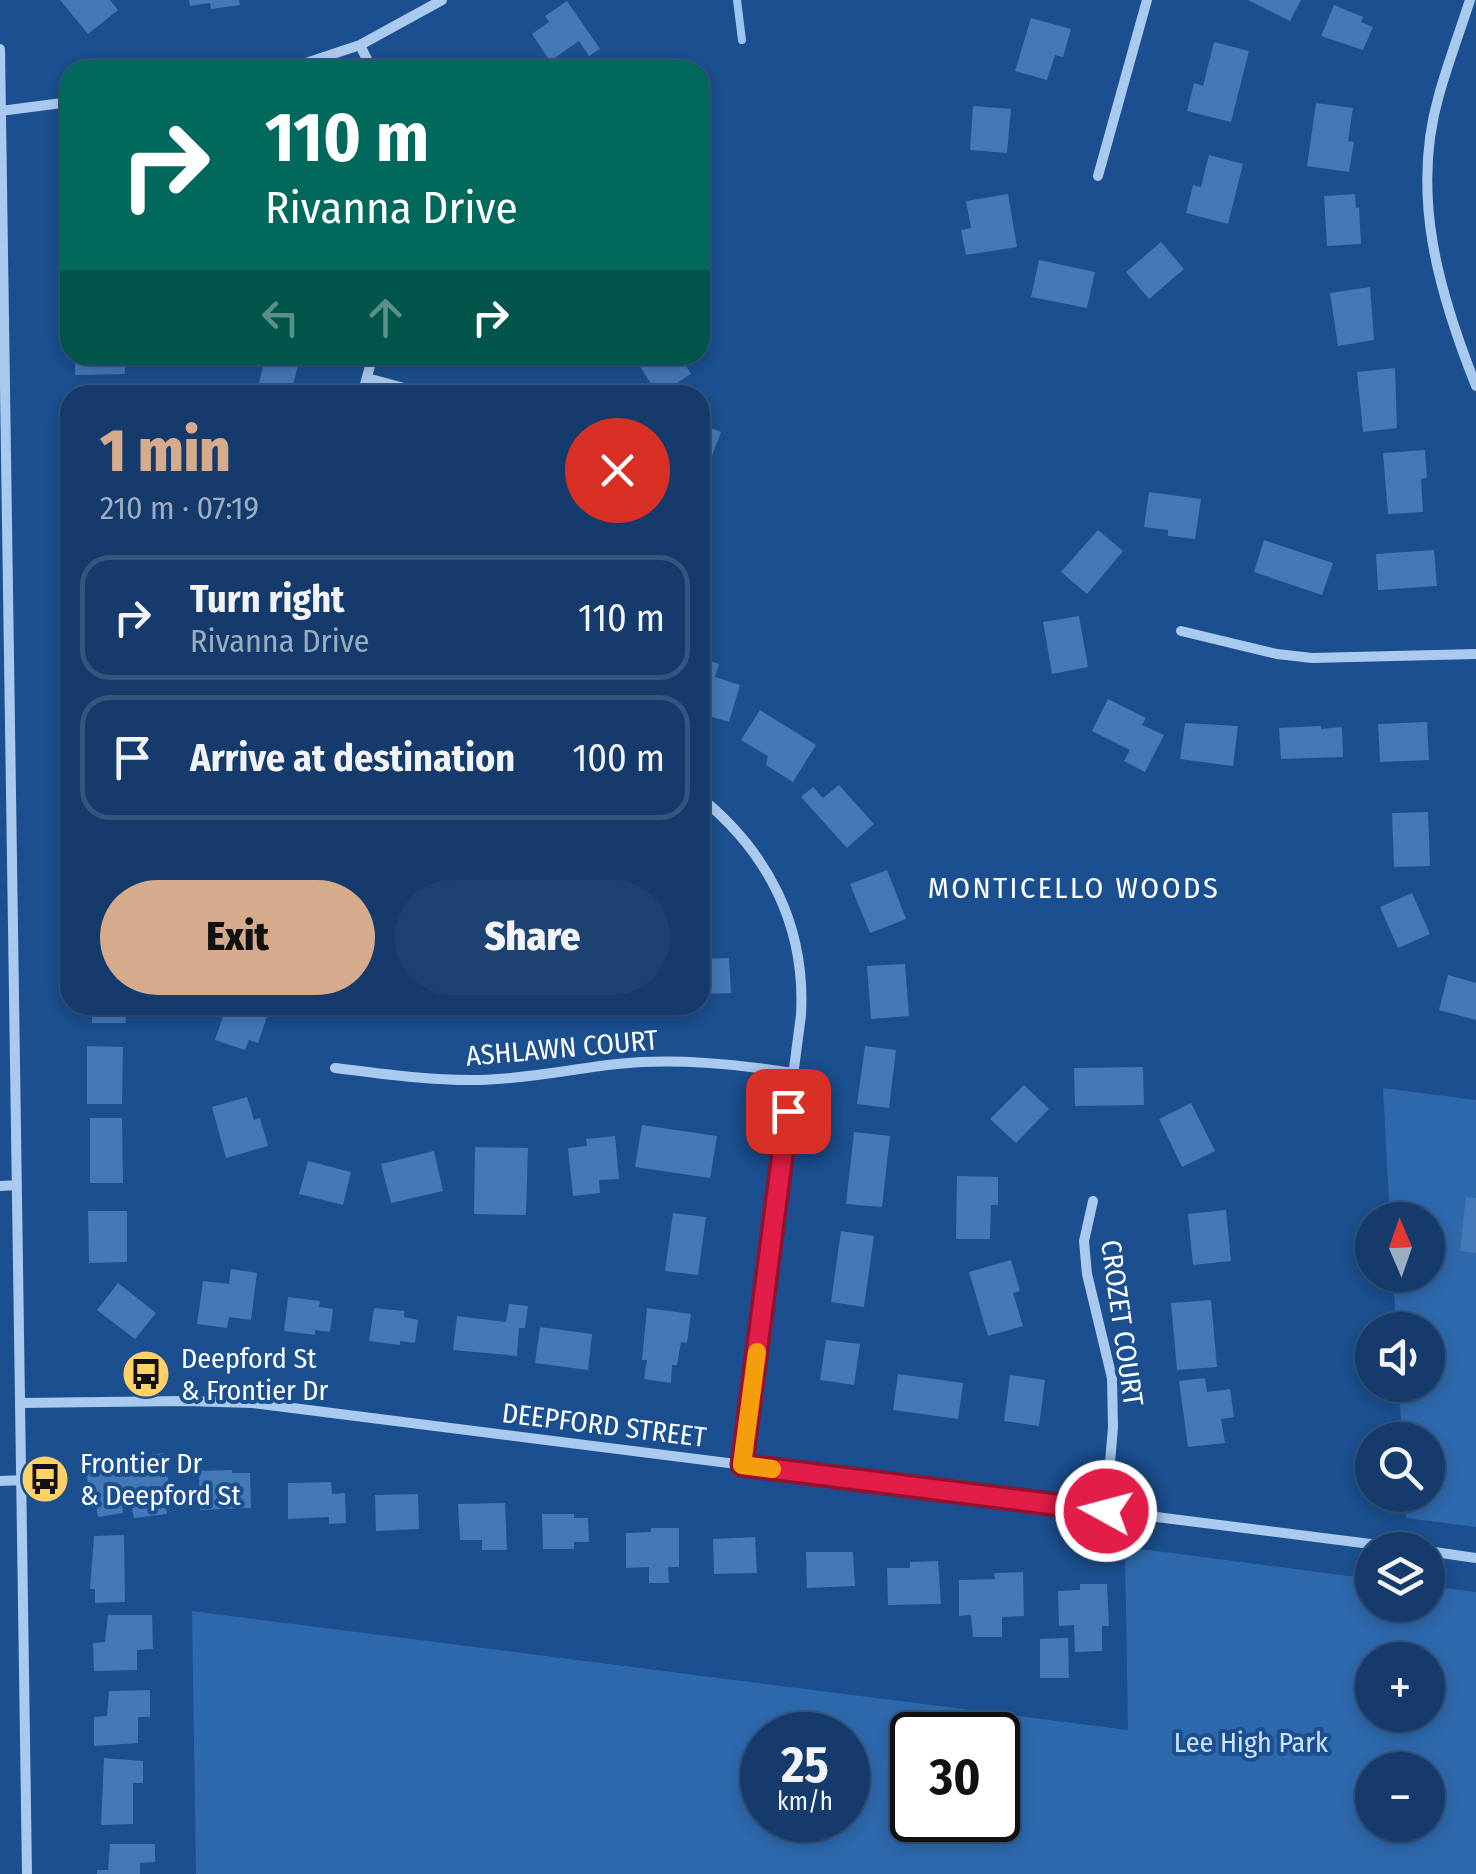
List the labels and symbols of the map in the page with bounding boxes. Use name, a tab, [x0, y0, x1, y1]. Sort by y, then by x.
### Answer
district label: MONTICELLO WOODS	[928, 870, 1220, 906]
street label: ASHLAWN COURT	[465, 1023, 659, 1073]
pin	[746, 1069, 831, 1154]
north arrow	[1355, 1202, 1445, 1292]
street label: CROZET COURT	[1094, 1238, 1150, 1408]
place label: Deepford St & Frontier Dr	[181, 1342, 329, 1407]
bus stop icon: Deepford St & Frontier Dr	[120, 1348, 172, 1400]
street label: DEEPFORD STREET	[500, 1396, 708, 1454]
place label: Frontier Dr & Deepford St	[80, 1447, 242, 1512]
bus stop icon: Frontier Dr & Deepford St	[19, 1453, 71, 1505]
position arrow	[1054, 1459, 1158, 1563]
speed limit sign: 30	[890, 1712, 1020, 1842]
park label: Lee High Park	[1174, 1726, 1329, 1759]

